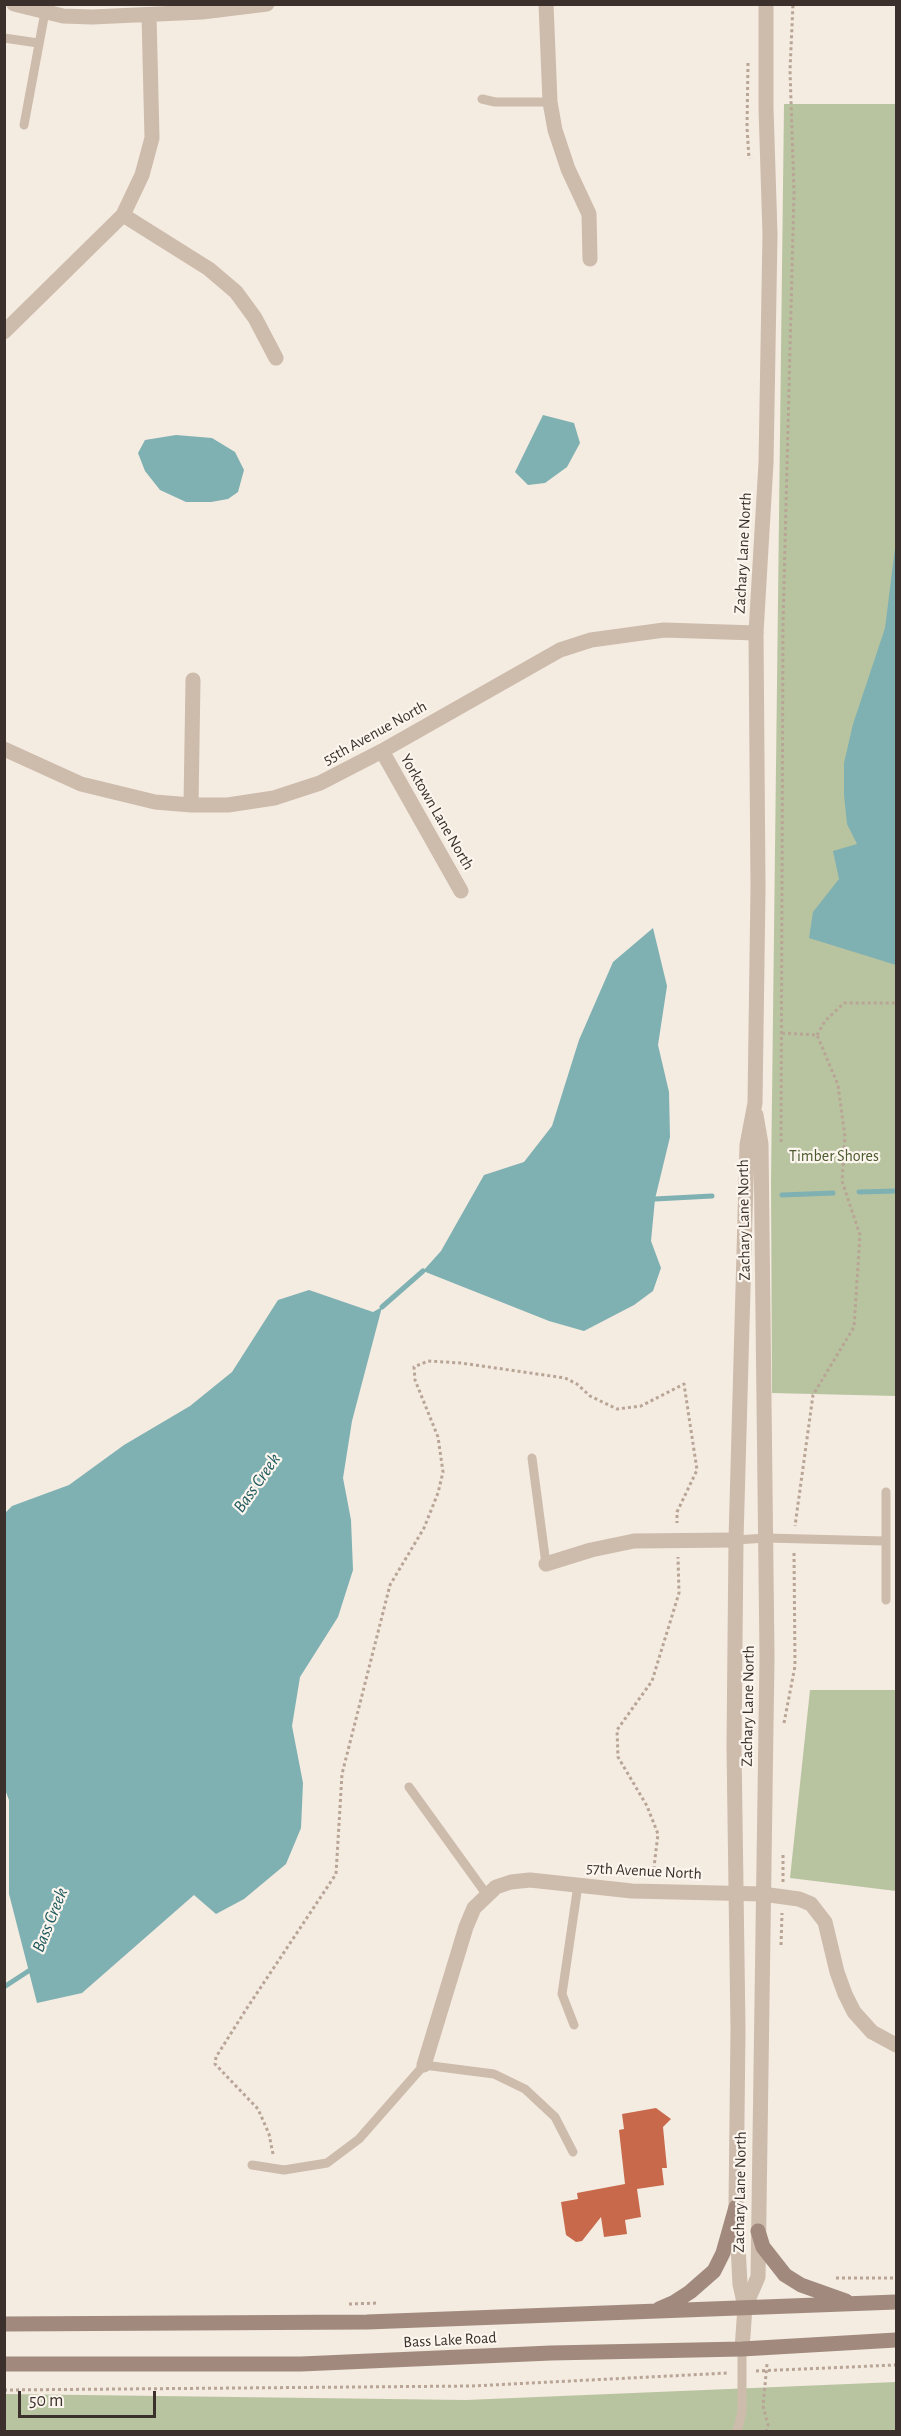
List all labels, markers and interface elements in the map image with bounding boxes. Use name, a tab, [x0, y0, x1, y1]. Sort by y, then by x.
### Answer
street label: Zachary Lane North	[730, 492, 756, 614]
street label: 55th Avenue North	[320, 697, 430, 769]
street label: Yorktown Lane North	[396, 751, 478, 873]
park label: Timber Shores	[789, 1146, 879, 1166]
street label: Zachary Lane North	[733, 1159, 755, 1281]
water label: Bass Creek	[229, 1449, 285, 1517]
street label: Zachary Lane North	[737, 1645, 759, 1767]
street label: 57th Avenue North	[586, 1858, 702, 1884]
water label: Bass Creek	[27, 1885, 73, 1955]
street label: Zachary Lane North	[729, 2131, 751, 2253]
street label: Bass Lake Road	[403, 2328, 497, 2352]
scale bar	[21, 2379, 159, 2417]
text: 50 m	[29, 2392, 63, 2410]

